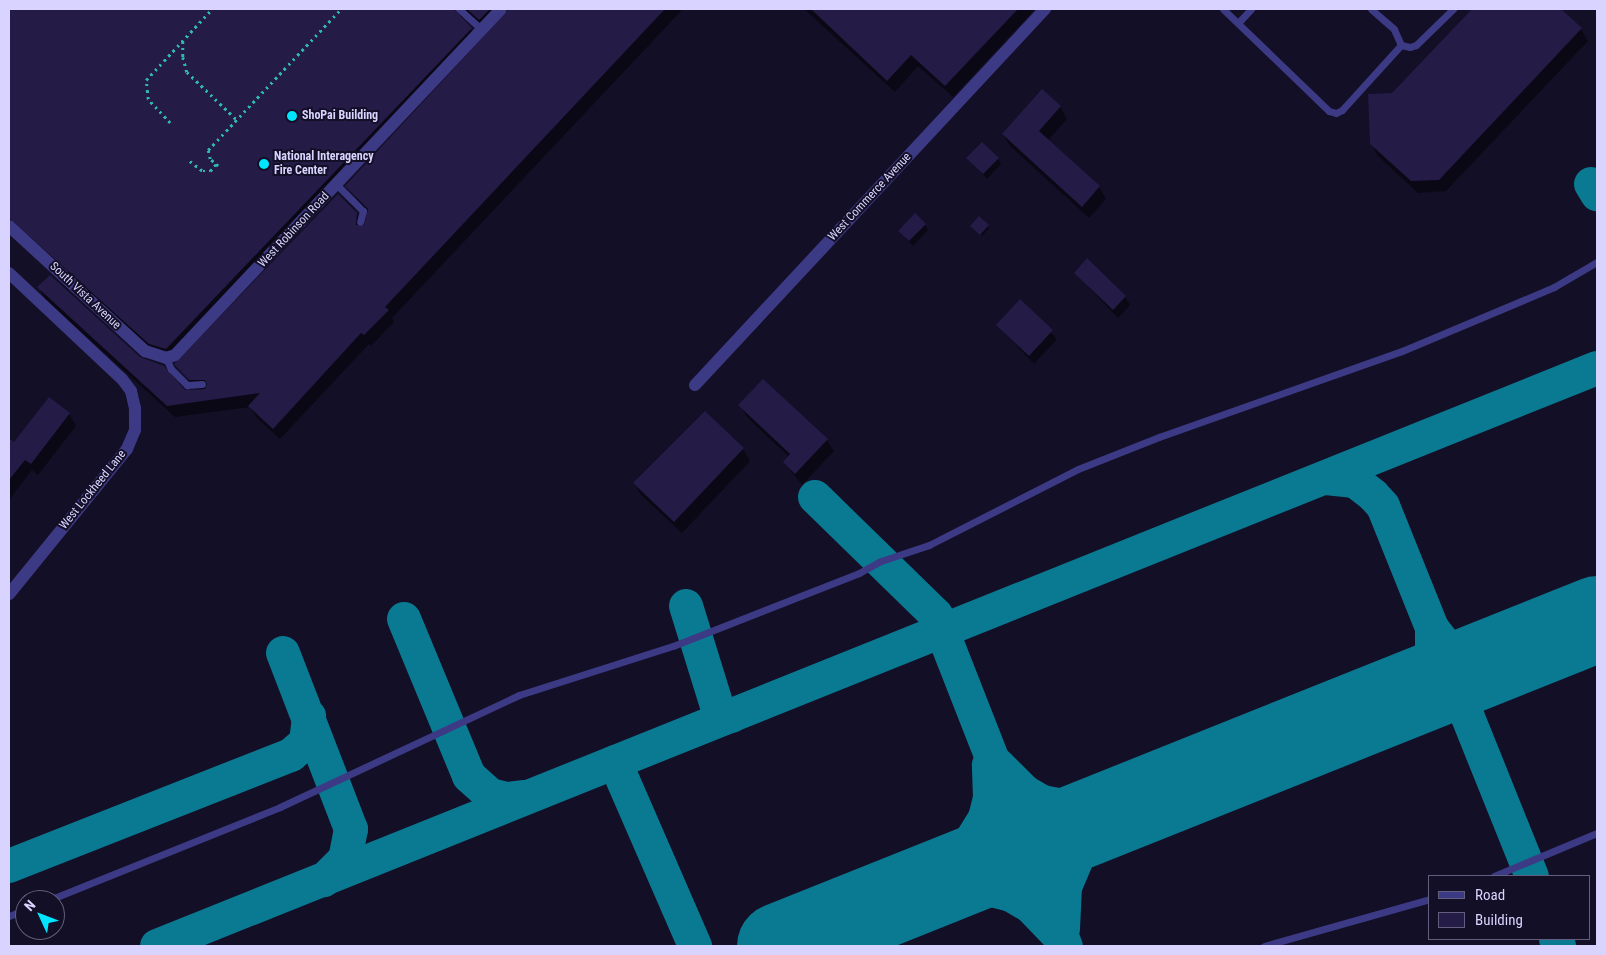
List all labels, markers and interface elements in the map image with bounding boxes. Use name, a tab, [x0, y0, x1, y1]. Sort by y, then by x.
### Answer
place label: ShoPai Building	[302, 109, 378, 123]
marker: ShoPai Building	[286, 110, 298, 122]
place label: National Interagency Fire Center	[274, 150, 374, 178]
street label: West Commerce Avenue	[826, 150, 914, 244]
marker: National Interagency Fire Center	[258, 158, 270, 170]
street label: West Robinson Road	[256, 189, 332, 271]
street label: South Vista Avenue	[47, 259, 123, 333]
street label: West Lockheed Lane	[57, 448, 129, 532]
legend	[1428, 875, 1591, 940]
text: Road	[1475, 886, 1505, 904]
north arrow	[15, 890, 65, 940]
text: N	[21, 897, 39, 914]
text: Building	[1475, 911, 1523, 929]

